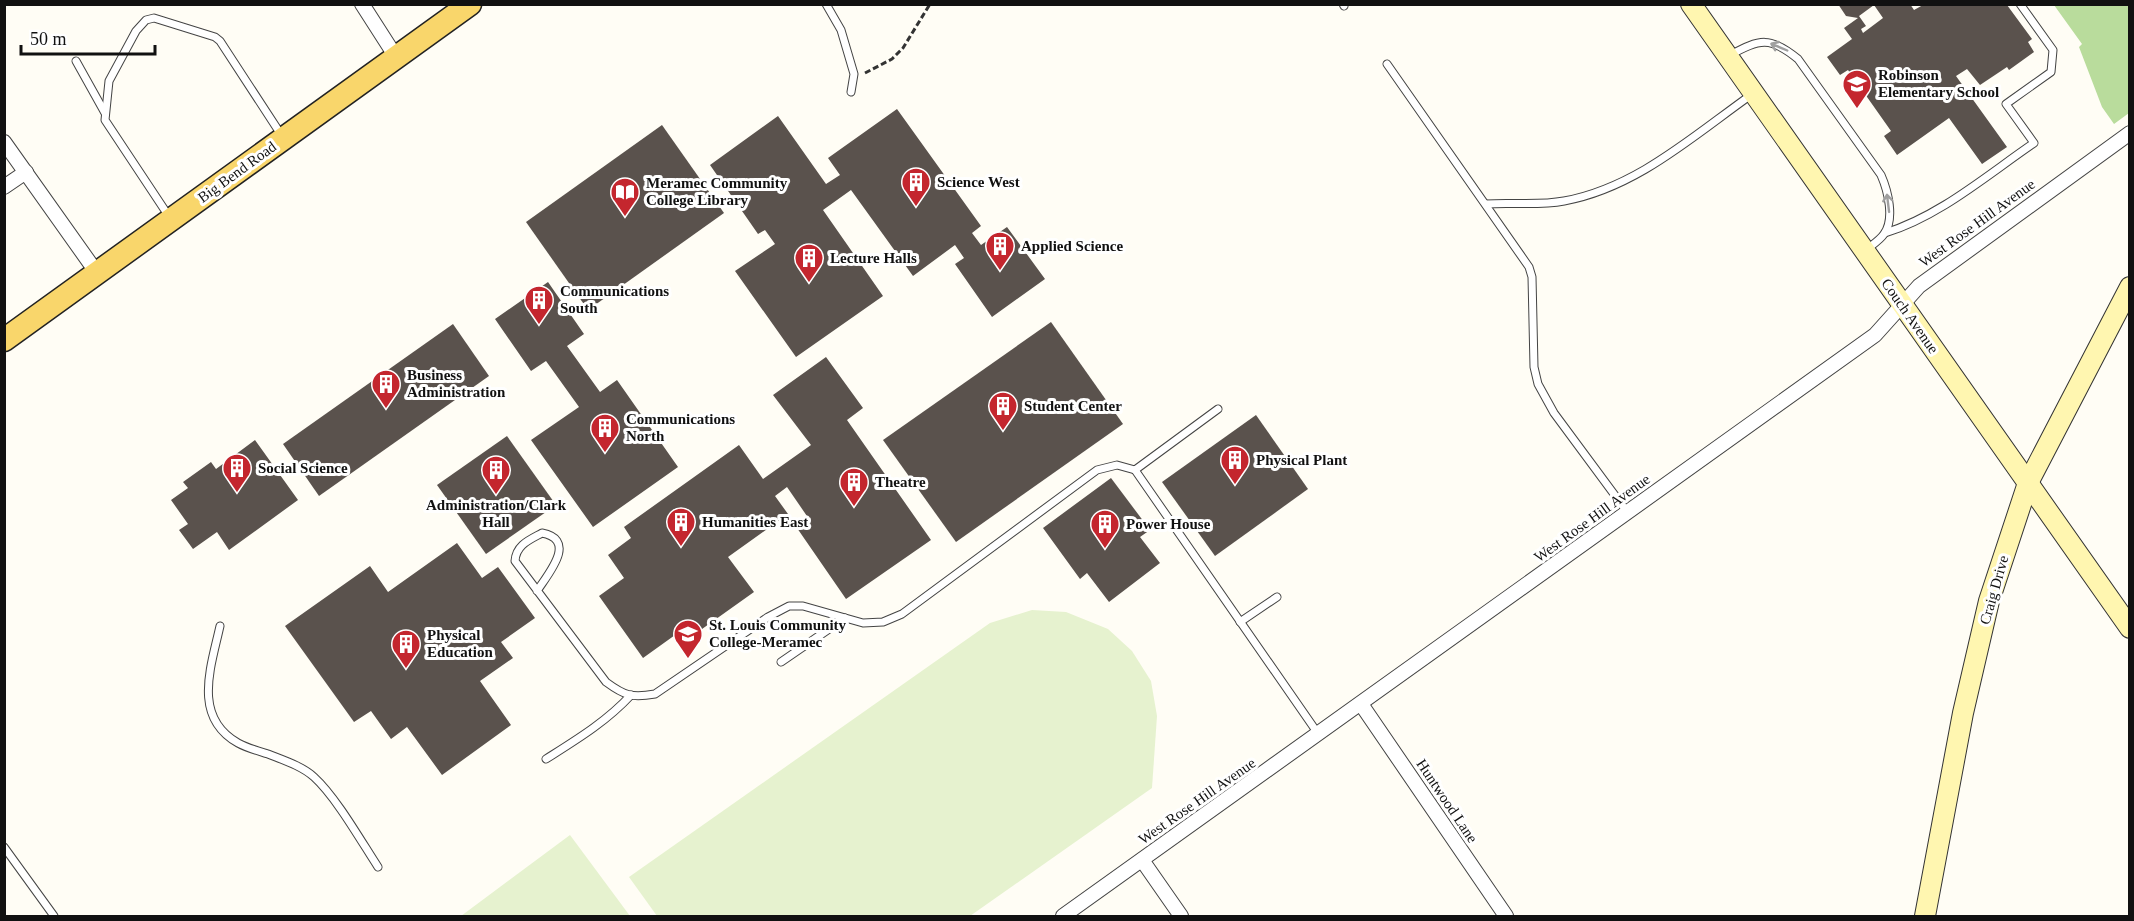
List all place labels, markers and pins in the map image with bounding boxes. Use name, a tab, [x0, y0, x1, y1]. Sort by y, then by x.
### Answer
place label: Robinson Elementary School	[1878, 67, 1999, 100]
school or university icon: Robinson Elementary School	[1841, 68, 1873, 110]
building icon: Science West	[900, 166, 932, 208]
place label: Science West	[937, 174, 1020, 190]
place label: Meramec Community College Library	[646, 175, 788, 208]
library icon: Meramec Community College Library	[609, 176, 641, 218]
building icon: Applied Science	[984, 230, 1016, 272]
place label: Applied Science	[1021, 238, 1123, 254]
building icon: Lecture Halls	[793, 242, 825, 284]
place label: Lecture Halls	[830, 250, 917, 266]
place label: Communications South	[560, 283, 669, 316]
building icon: Communications South	[523, 284, 555, 326]
place label: Business Administration	[407, 367, 506, 400]
building icon: Business Administration	[370, 368, 402, 410]
building icon: Student Center	[987, 390, 1019, 432]
place label: Student Center	[1024, 398, 1122, 414]
place label: Communications North	[626, 411, 735, 444]
building icon: Communications North	[589, 412, 621, 454]
building icon: Physical Plant	[1219, 444, 1251, 486]
building icon: Social Science	[221, 452, 253, 494]
place label: Physical Plant	[1256, 452, 1347, 468]
building icon: Administration/Clark Hall	[480, 454, 512, 496]
place label: Social Science	[258, 460, 348, 476]
building icon: Theatre	[838, 466, 870, 508]
place label: Theatre	[875, 474, 926, 490]
place label: Administration/Clark Hall	[426, 497, 567, 530]
building icon: Humanities East	[665, 506, 697, 548]
building icon: Power House	[1089, 508, 1121, 550]
place label: Humanities East	[702, 514, 808, 530]
place label: Power House	[1126, 516, 1211, 532]
place label: St. Louis Community College-Meramec	[709, 617, 847, 650]
school or university icon: St. Louis Community College-Meramec	[672, 618, 704, 660]
place label: Physical Education	[427, 627, 494, 660]
building icon: Physical Education	[390, 628, 422, 670]

